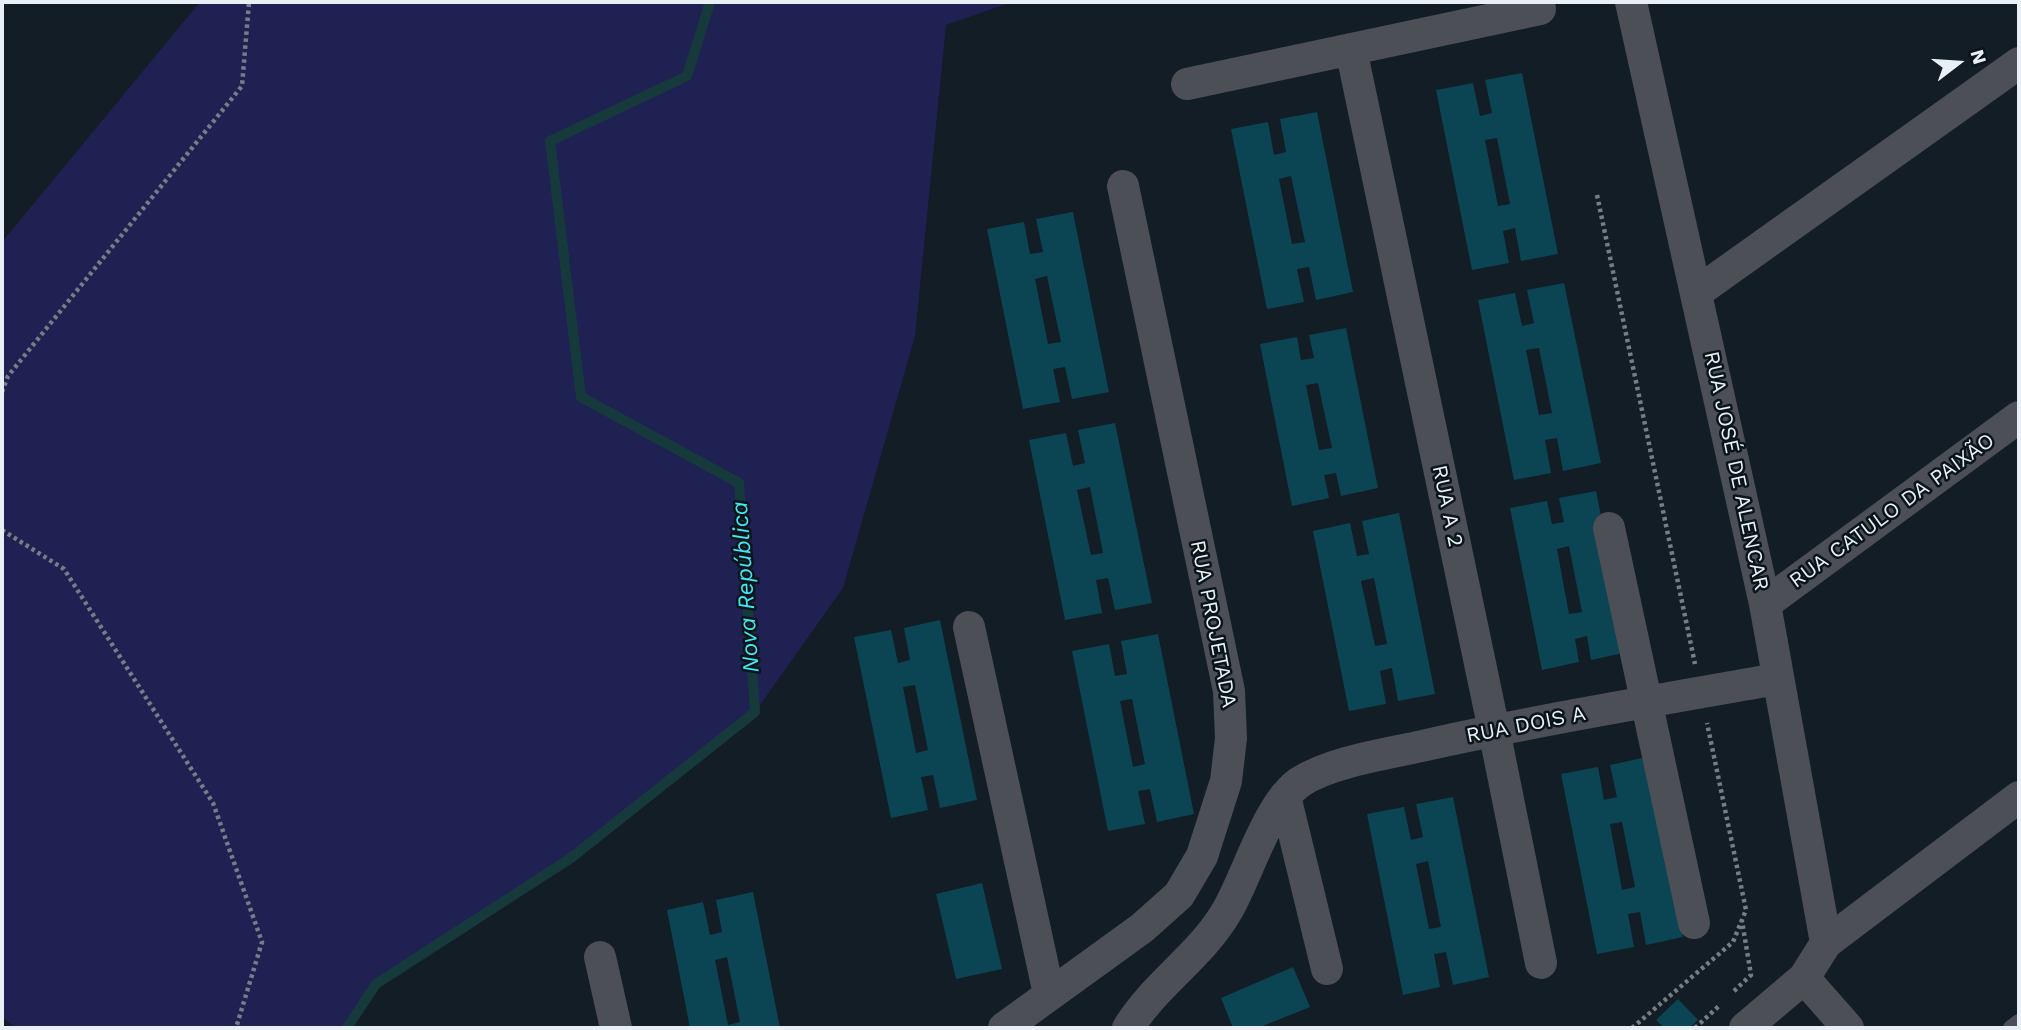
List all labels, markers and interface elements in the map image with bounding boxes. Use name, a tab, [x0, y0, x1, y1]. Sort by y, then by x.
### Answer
north arrow	[1923, 28, 1993, 98]
text: N	[1966, 47, 1992, 67]
street label: RUA JOSÉ DE ALENCAR	[1698, 349, 1774, 593]
street label: RUA CATULO DA PAIXÃO	[1785, 428, 1999, 594]
street label: RUA A 2	[1426, 463, 1468, 549]
water label: Nova República	[726, 500, 766, 674]
street label: RUA PROJETADA	[1184, 538, 1242, 710]
street label: RUA DOIS A	[1464, 701, 1588, 749]

